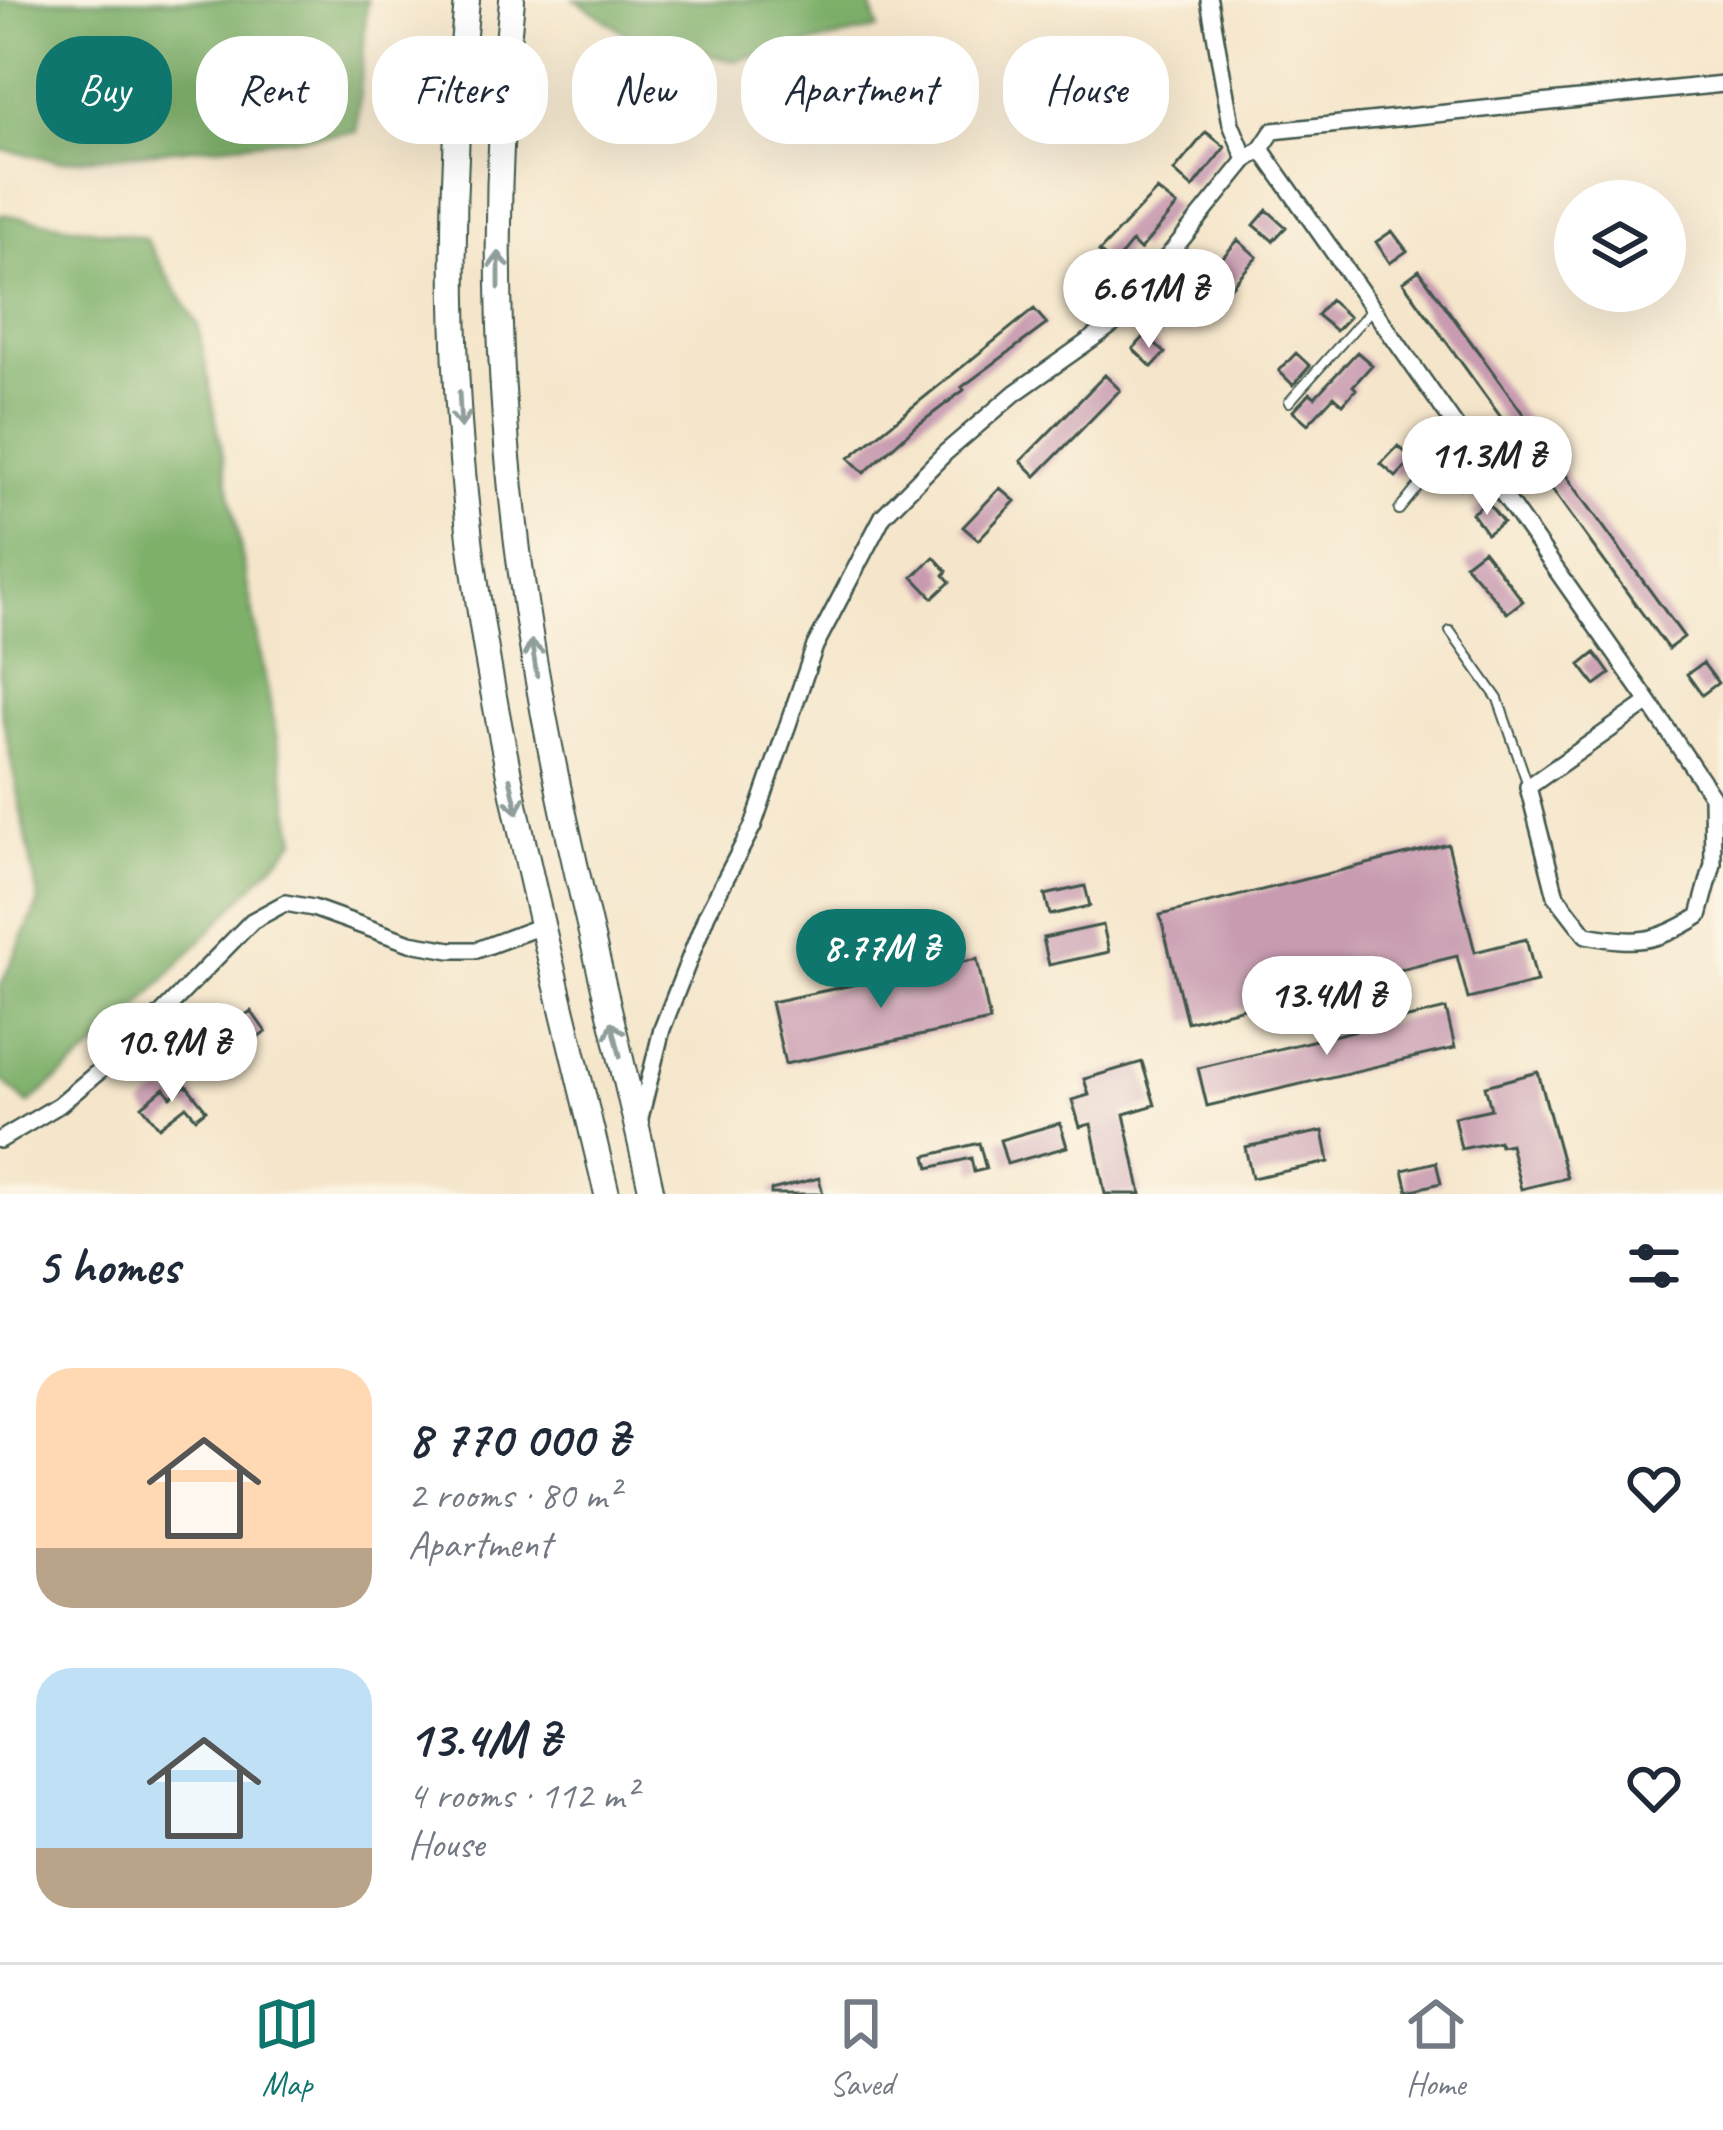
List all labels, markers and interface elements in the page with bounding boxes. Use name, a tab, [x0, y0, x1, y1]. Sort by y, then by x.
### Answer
chip: Buy	[36, 36, 172, 144]
chip: Rent	[196, 36, 348, 144]
chip: Filters	[372, 36, 548, 144]
chip: New	[572, 36, 717, 144]
chip: Apartment	[741, 36, 979, 144]
chip: House	[1003, 36, 1169, 144]
map controls	[1554, 180, 1686, 312]
button: layers	[1554, 180, 1686, 312]
pin: 6.61M ₴	[1038, 249, 1260, 351]
one-way arrow	[487, 251, 510, 290]
text: 6.61M ₴	[1090, 263, 1208, 312]
one-way arrow	[449, 390, 472, 429]
pin: 11.3M ₴	[1376, 416, 1598, 518]
text: 11.3M ₴	[1429, 430, 1545, 479]
one-way arrow	[522, 639, 545, 678]
one-way arrow	[504, 777, 527, 815]
pin: 8.77M ₴	[770, 909, 992, 1011]
text: 8.77M ₴	[823, 923, 939, 972]
pin: 13.4M ₴	[1216, 956, 1438, 1058]
text: 13.4M ₴	[1269, 970, 1385, 1019]
pin: 10.9M ₴	[61, 1003, 283, 1105]
text: 10.9M ₴	[114, 1017, 230, 1066]
one-way arrow	[604, 1021, 626, 1059]
icon: filters	[1621, 1233, 1687, 1299]
text: 5 homes	[36, 1234, 179, 1298]
text: 8 770 000 ₴	[408, 1407, 629, 1471]
icon: home	[132, 1416, 276, 1560]
icon: heart	[1621, 1455, 1687, 1521]
text: 2 rooms · 80 m²	[408, 1471, 619, 1520]
text: Apartment	[408, 1520, 551, 1569]
text: 13.4M ₴	[408, 1707, 560, 1771]
icon: home	[132, 1716, 276, 1860]
icon: heart	[1621, 1755, 1687, 1821]
text: 4 rooms · 112 m²	[408, 1771, 636, 1820]
text: House	[408, 1820, 484, 1869]
tab: Map	[254, 1991, 320, 2105]
tab: Saved	[828, 1991, 894, 2105]
tab: Home	[1403, 1991, 1469, 2105]

